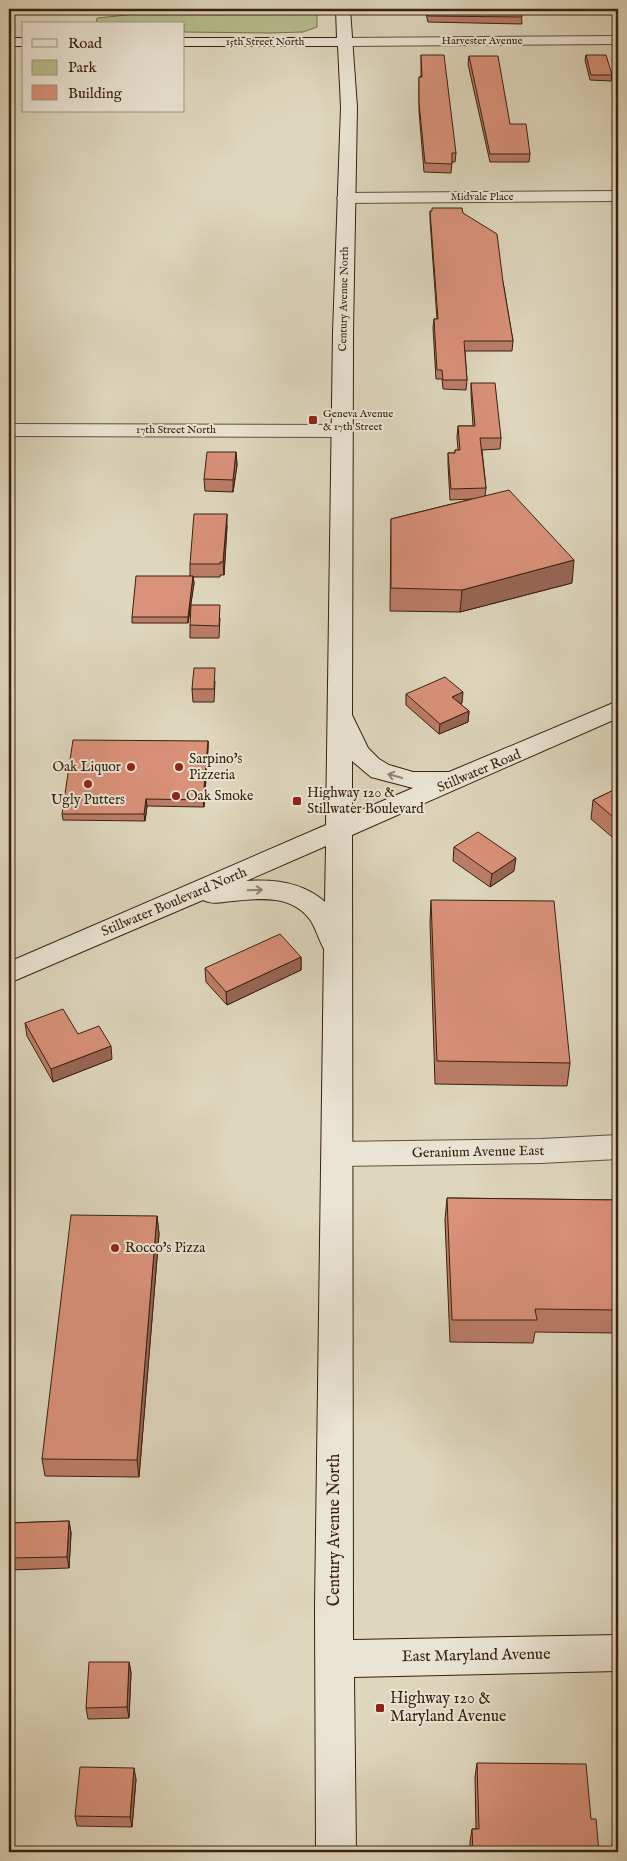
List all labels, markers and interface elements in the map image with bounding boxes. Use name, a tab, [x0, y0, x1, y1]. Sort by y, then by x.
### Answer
legend	[22, 22, 185, 112]
text: Road	[68, 34, 103, 53]
street label: Harvester Avenue	[442, 34, 522, 48]
street label: 15th Street North	[226, 35, 304, 49]
text: Park	[68, 58, 98, 77]
text: Building	[68, 84, 123, 103]
street label: Midvale Place	[451, 190, 513, 204]
street label: Century Avenue North	[336, 246, 352, 352]
place label: Geneva Avenue & 17th Street	[323, 407, 393, 434]
marker: Geneva Avenue & 17th Street	[307, 414, 319, 426]
street label: 17th Street North	[136, 423, 216, 437]
street label: Stillwater Road	[434, 745, 524, 797]
place label: Sarpino's Pizzeria	[189, 750, 242, 784]
place label: Oak Liquor	[52, 758, 121, 776]
marker: Oak Liquor	[125, 761, 137, 773]
marker: Sarpino's Pizzeria	[173, 761, 185, 773]
one-way arrow	[387, 771, 403, 781]
marker: Ugly Putters	[82, 778, 94, 790]
place label: Highway 120 & Stillwater Boulevard	[307, 784, 424, 818]
place label: Oak Smoke	[186, 787, 254, 805]
marker: Oak Smoke	[170, 790, 182, 802]
place label: Ugly Putters	[51, 791, 125, 809]
marker: Highway 120 & Stillwater Boulevard	[291, 795, 303, 807]
street label: Stillwater Boulevard North	[98, 863, 250, 941]
one-way arrow	[247, 886, 263, 895]
street label: Geranium Avenue East	[412, 1142, 544, 1162]
place label: Rocco's Pizza	[125, 1239, 206, 1257]
marker: Rocco's Pizza	[109, 1242, 121, 1254]
street label: Century Avenue North	[325, 1453, 345, 1606]
street label: East Maryland Avenue	[401, 1645, 551, 1667]
place label: Highway 120 & Maryland Avenue	[390, 1689, 506, 1727]
marker: Highway 120 & Maryland Avenue	[374, 1702, 386, 1714]

